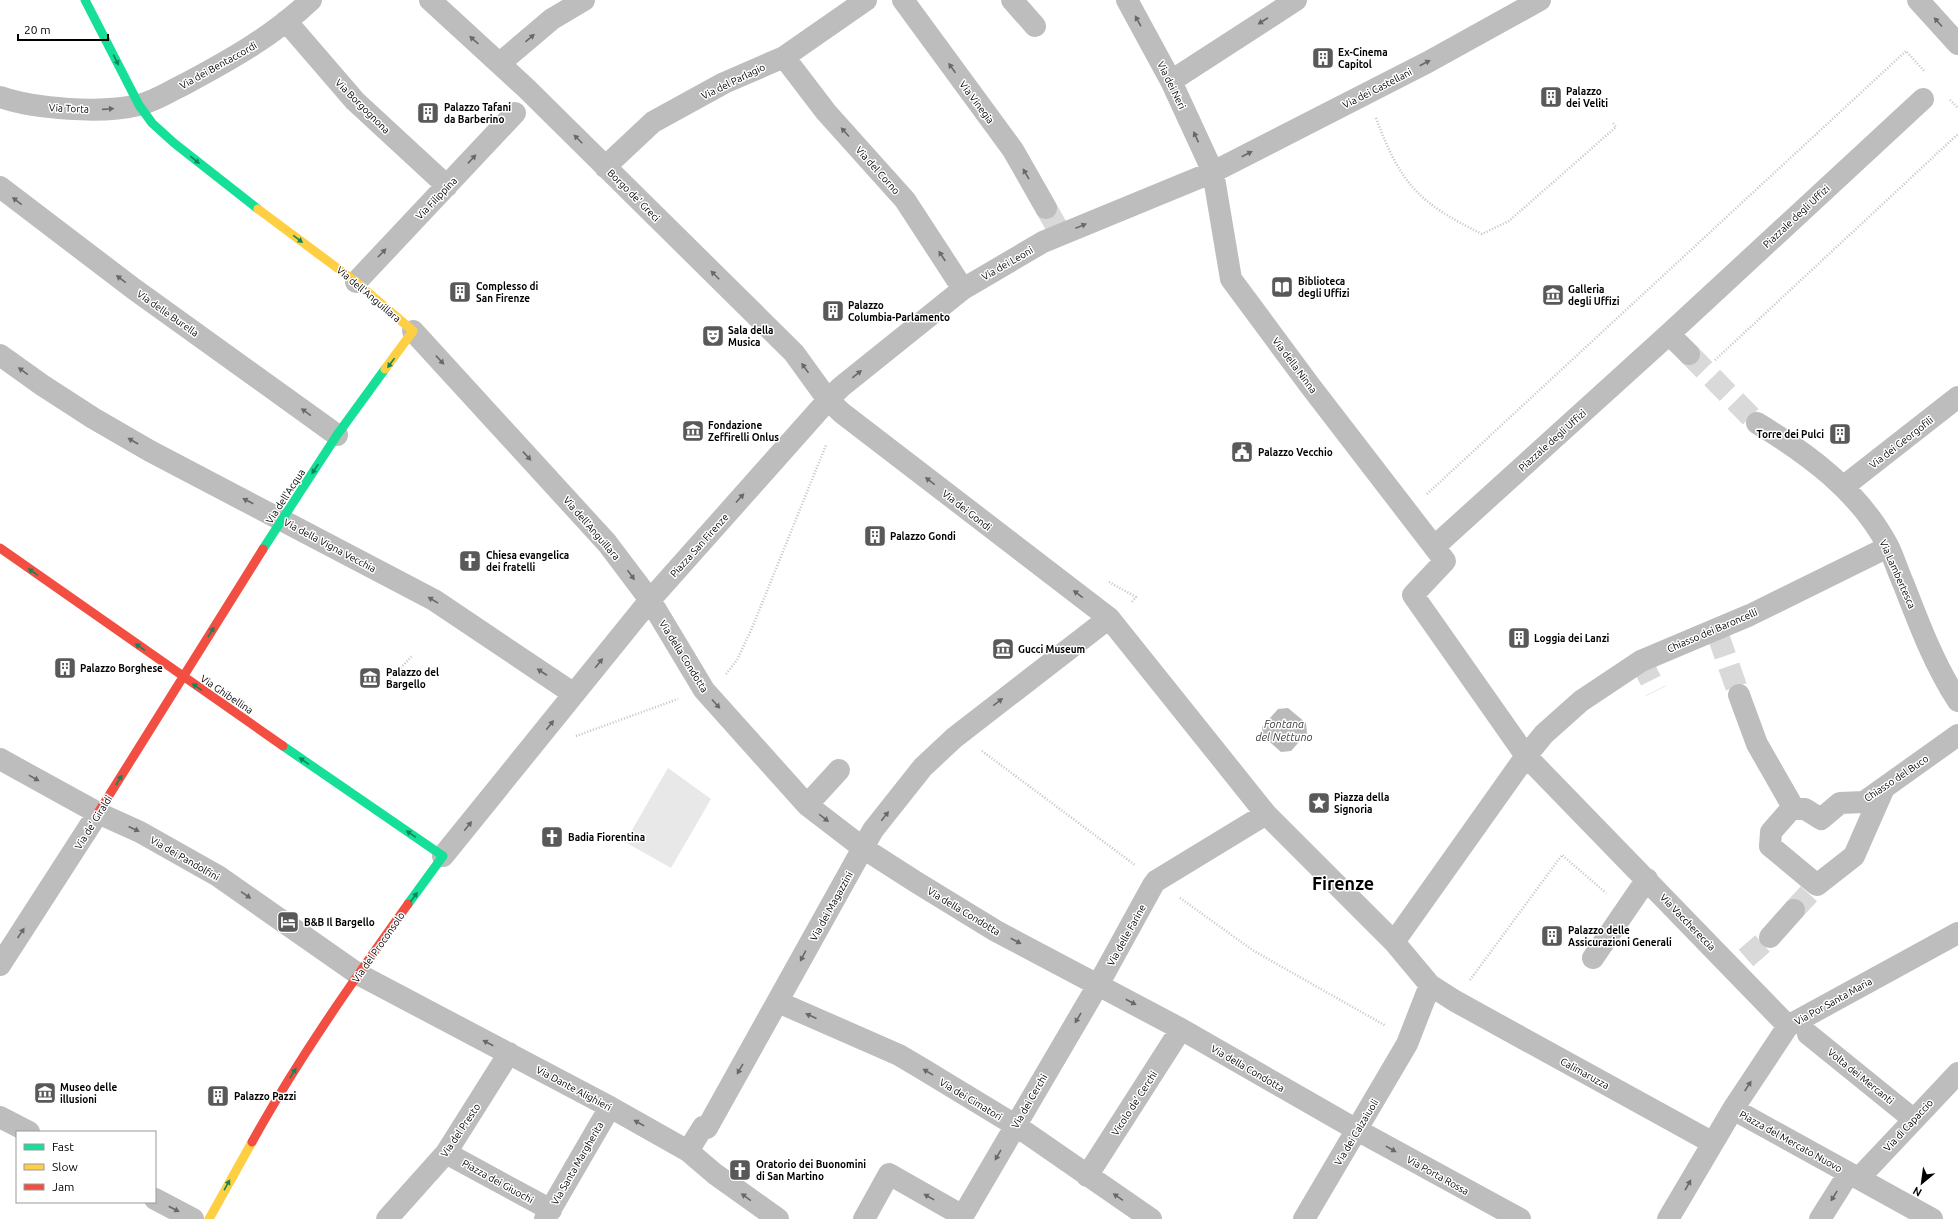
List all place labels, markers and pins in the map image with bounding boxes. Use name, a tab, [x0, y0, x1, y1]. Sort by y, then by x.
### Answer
building icon: Ex-Cinema Capitol	[1310, 45, 1336, 71]
place label: Ex-Cinema Capitol	[1338, 47, 1388, 70]
building icon: Palazzo dei Veliti	[1538, 84, 1564, 110]
place label: Palazzo dei Veliti	[1566, 86, 1608, 109]
building icon: Palazzo Tafani da Barberino	[415, 100, 441, 126]
place label: Palazzo Tafani da Barberino	[444, 102, 511, 125]
library icon: Biblioteca degli Uffizi	[1269, 274, 1295, 300]
place label: Biblioteca degli Uffizi	[1298, 276, 1350, 299]
building icon: Complesso di San Firenze	[447, 279, 473, 305]
place label: Complesso di San Firenze	[476, 281, 539, 304]
museum icon: Galleria degli Uffizi	[1540, 282, 1566, 308]
place label: Galleria degli Uffizi	[1568, 284, 1620, 307]
building icon: Palazzo Columbia-Parlamento	[820, 298, 846, 324]
place label: Palazzo Columbia-Parlamento	[848, 300, 950, 323]
theatre icon: Sala della Musica	[700, 323, 726, 349]
place label: Sala della Musica	[728, 325, 774, 348]
museum icon: Fondazione Zeffirelli Onlus	[680, 418, 706, 444]
place label: Fondazione Zeffirelli Onlus	[708, 420, 779, 443]
building icon: Torre dei Pulci	[1827, 421, 1853, 447]
place label: Torre dei Pulci	[1757, 429, 1824, 440]
public building icon: Palazzo Vecchio	[1229, 439, 1255, 465]
place label: Palazzo Vecchio	[1258, 447, 1333, 458]
building icon: Palazzo Gondi	[862, 523, 888, 549]
place label: Palazzo Gondi	[890, 531, 956, 542]
church icon: Chiesa evangelica dei fratelli	[457, 548, 483, 574]
place label: Chiesa evangelica dei fratelli	[486, 550, 569, 573]
building icon: Loggia dei Lanzi	[1506, 625, 1532, 651]
place label: Loggia dei Lanzi	[1534, 633, 1610, 644]
museum icon: Gucci Museum	[990, 636, 1016, 662]
place label: Gucci Museum	[1018, 644, 1085, 655]
building icon: Palazzo Borghese	[52, 655, 78, 681]
place label: Palazzo Borghese	[80, 663, 163, 674]
museum icon: Palazzo del Bargello	[357, 665, 383, 691]
place label: Palazzo del Bargello	[386, 667, 439, 690]
place icon: Piazza della Signoria	[1306, 790, 1332, 816]
place label: Piazza della Signoria	[1334, 792, 1389, 815]
church icon: Badia Fiorentina	[539, 824, 565, 850]
place label: Badia Fiorentina	[568, 832, 645, 843]
hotel icon: B&B Il Bargello	[275, 909, 301, 935]
place label: B&B Il Bargello	[304, 917, 375, 928]
building icon: Palazzo delle Assicurazioni Generali	[1539, 923, 1565, 949]
place label: Palazzo delle Assicurazioni Generali	[1568, 925, 1672, 948]
museum icon: Museo delle illusioni	[32, 1080, 58, 1106]
place label: Museo delle illusioni	[60, 1082, 117, 1105]
building icon: Palazzo Pazzi	[205, 1083, 231, 1109]
place label: Palazzo Pazzi	[234, 1091, 297, 1102]
church icon: Oratorio dei Buonomini di San Martino	[727, 1157, 753, 1183]
place label: Oratorio dei Buonomini di San Martino	[756, 1159, 866, 1182]

